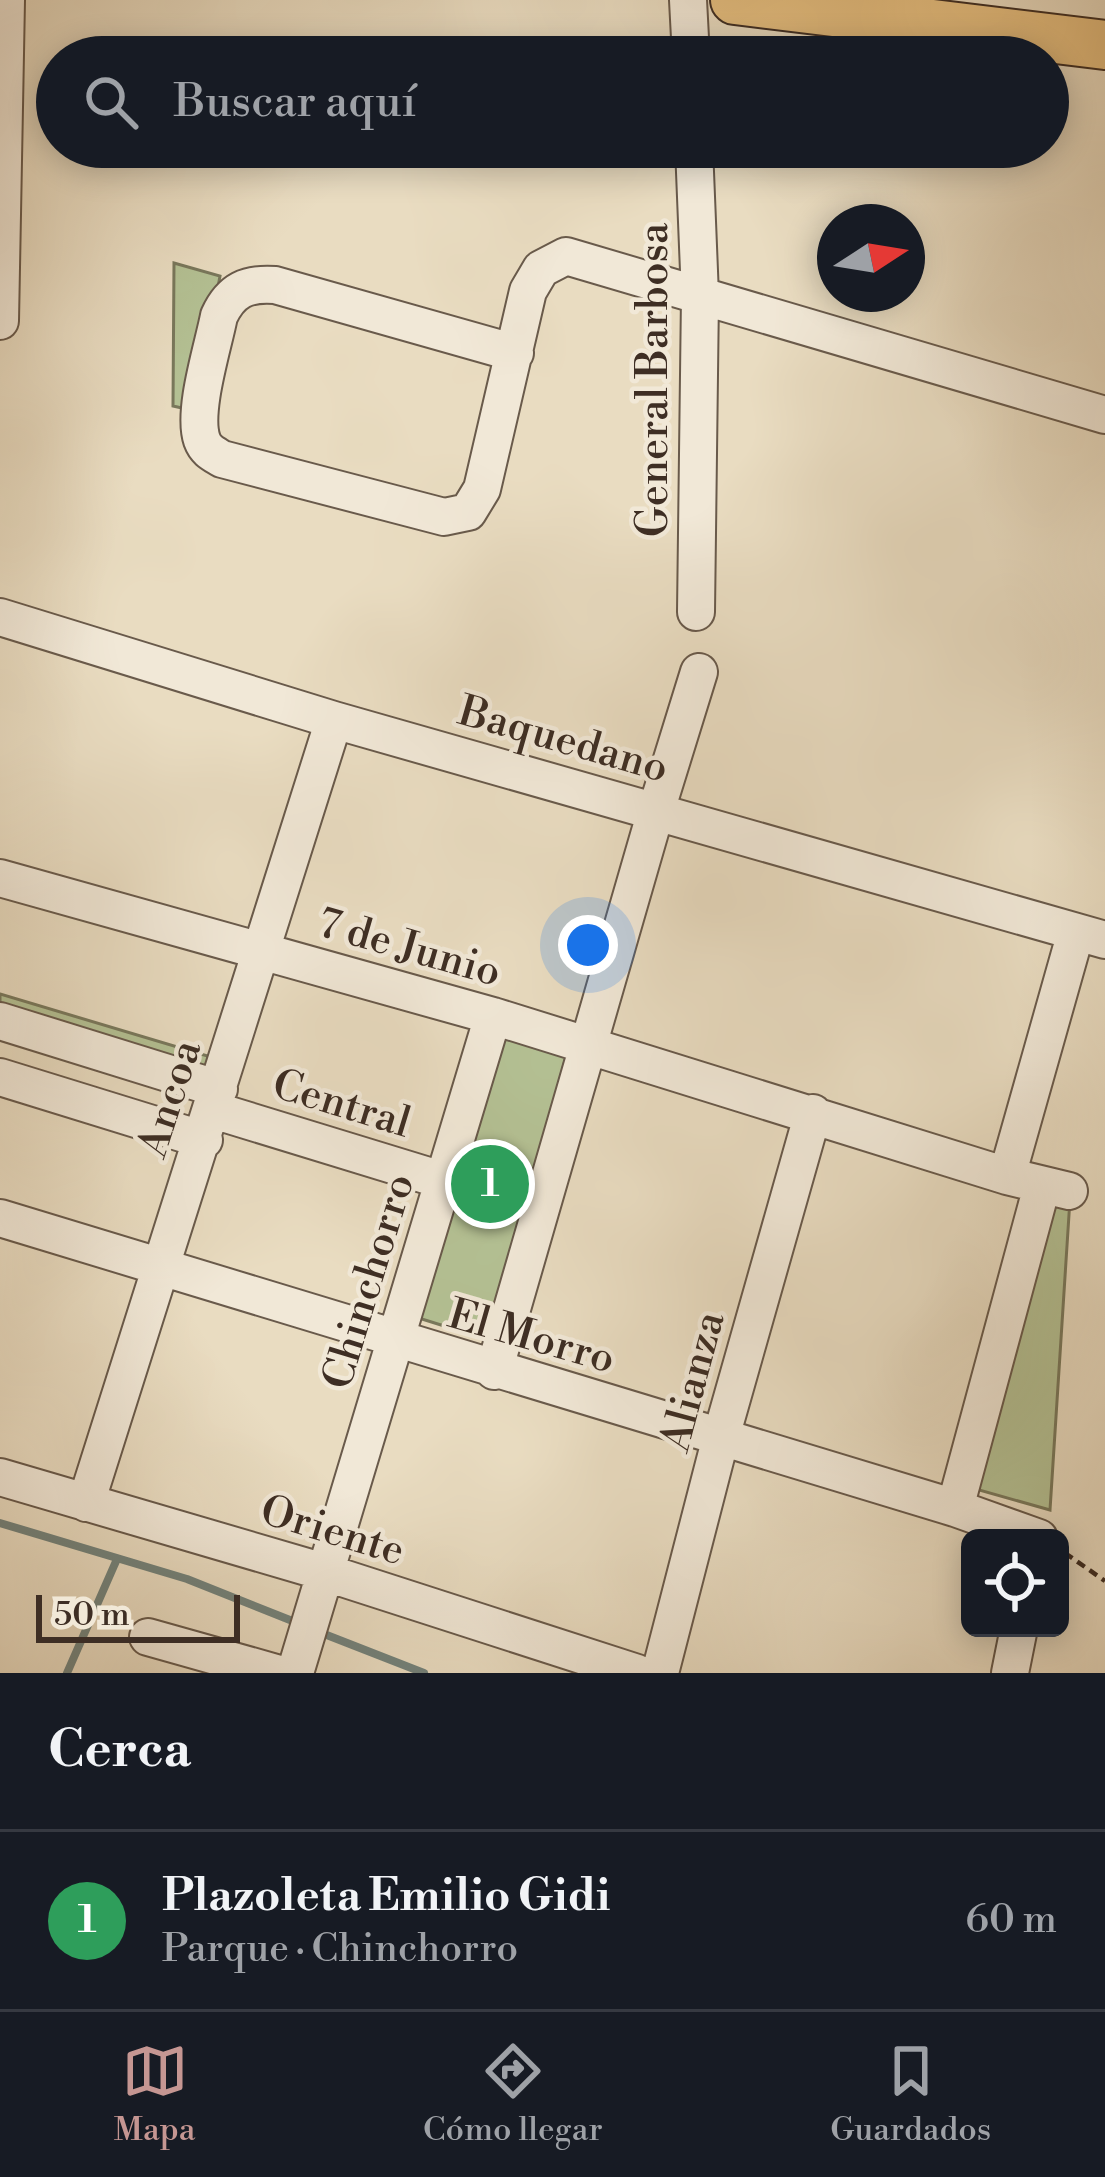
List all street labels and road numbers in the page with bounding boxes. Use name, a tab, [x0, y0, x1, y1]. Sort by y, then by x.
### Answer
street label: General Barbosa	[628, 222, 681, 537]
street label: Baquedano	[451, 685, 674, 796]
street label: 7 de Junio	[312, 897, 507, 1000]
street label: Ancoa	[126, 1033, 214, 1165]
street label: Central	[266, 1058, 417, 1150]
street label: Chinchorro	[312, 1168, 427, 1396]
street label: El Morro	[442, 1288, 621, 1386]
street label: Alianza	[649, 1305, 738, 1458]
street label: Oriente	[254, 1484, 411, 1578]

